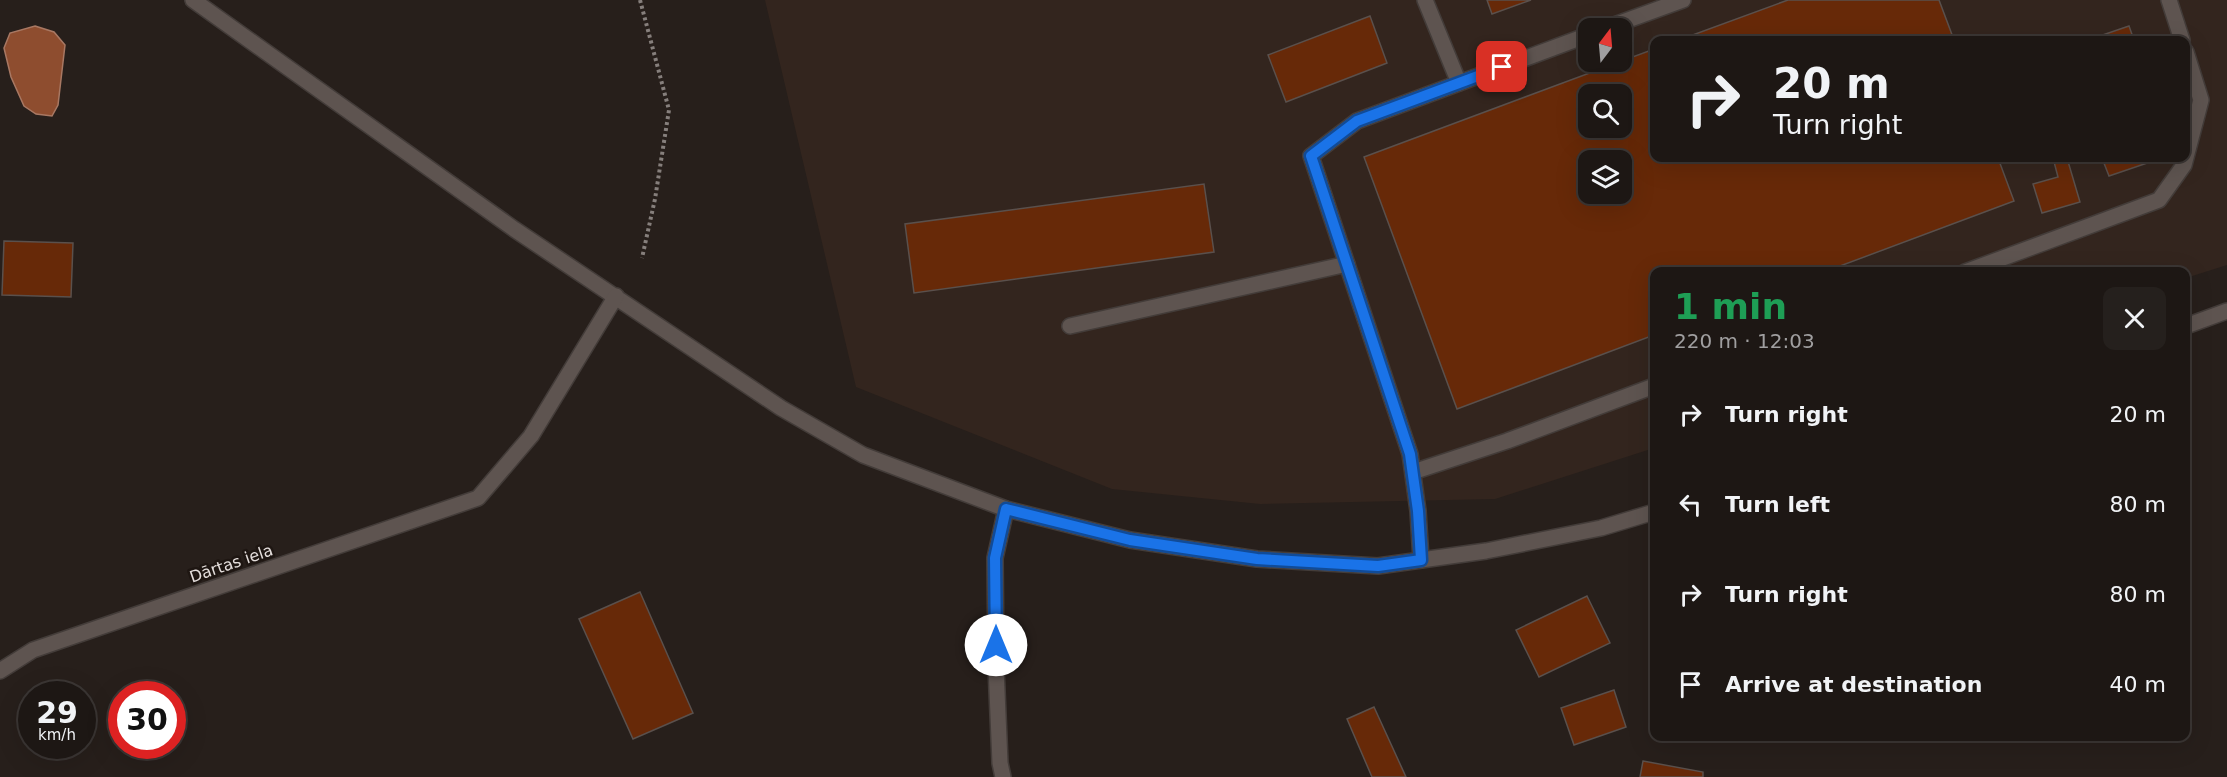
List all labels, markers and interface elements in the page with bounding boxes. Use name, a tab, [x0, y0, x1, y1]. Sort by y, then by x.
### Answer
north arrow	[1578, 18, 1632, 72]
map controls	[1578, 18, 1632, 204]
pin	[1476, 41, 1527, 92]
icon: arrive	[1485, 50, 1518, 83]
text: 20 m	[1773, 59, 1890, 108]
icon: right	[1674, 60, 1752, 138]
button: search	[1578, 84, 1632, 138]
text: Turn right	[1773, 109, 1902, 140]
button: layers	[1578, 150, 1632, 204]
text: 1 min	[1674, 286, 1787, 327]
button: close	[2103, 287, 2166, 350]
text: 220 m · 12:03	[1674, 329, 1815, 353]
icon: right	[1674, 398, 1707, 431]
text: Turn right	[1725, 402, 1848, 427]
text: 20 m	[2110, 402, 2166, 427]
icon: left	[1674, 488, 1707, 521]
text: Turn left	[1725, 492, 1830, 517]
text: 80 m	[2110, 492, 2166, 517]
street label: Dārtas iela	[187, 540, 275, 587]
icon: right	[1674, 578, 1707, 611]
text: Turn right	[1725, 582, 1848, 607]
text: 80 m	[2110, 582, 2166, 607]
position arrow	[964, 613, 1028, 677]
icon: arrive	[1674, 668, 1707, 701]
text: Arrive at destination	[1725, 672, 1982, 697]
text: 40 m	[2110, 672, 2166, 697]
speed limit sign: 30	[108, 681, 186, 759]
text: 29	[36, 695, 78, 730]
text: km/h	[38, 726, 76, 744]

